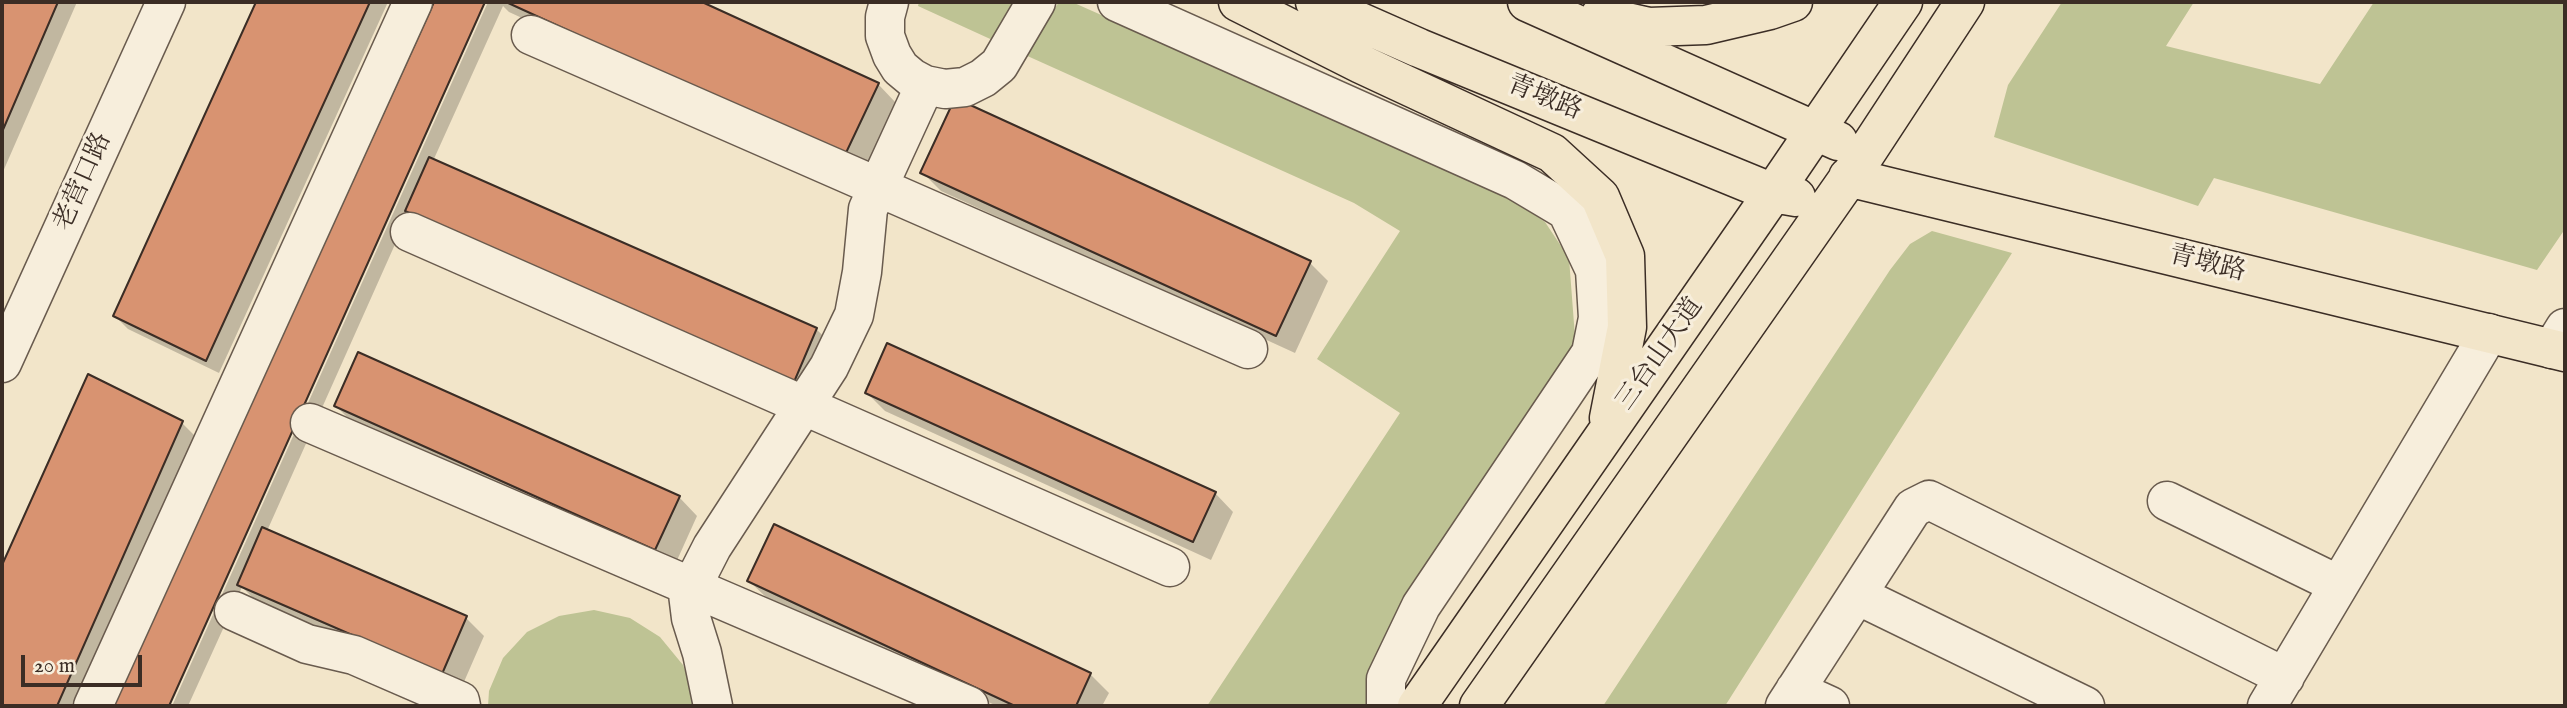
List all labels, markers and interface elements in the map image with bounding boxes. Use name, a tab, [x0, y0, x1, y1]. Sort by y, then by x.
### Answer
street label: 青墩路	[1502, 70, 1586, 128]
street label: 老营口路	[49, 128, 119, 236]
street label: 青墩路	[2165, 240, 2249, 290]
street label: 三台山大道	[1611, 293, 1711, 417]
scale bar	[24, 642, 145, 686]
text: 20 m	[34, 653, 75, 680]

